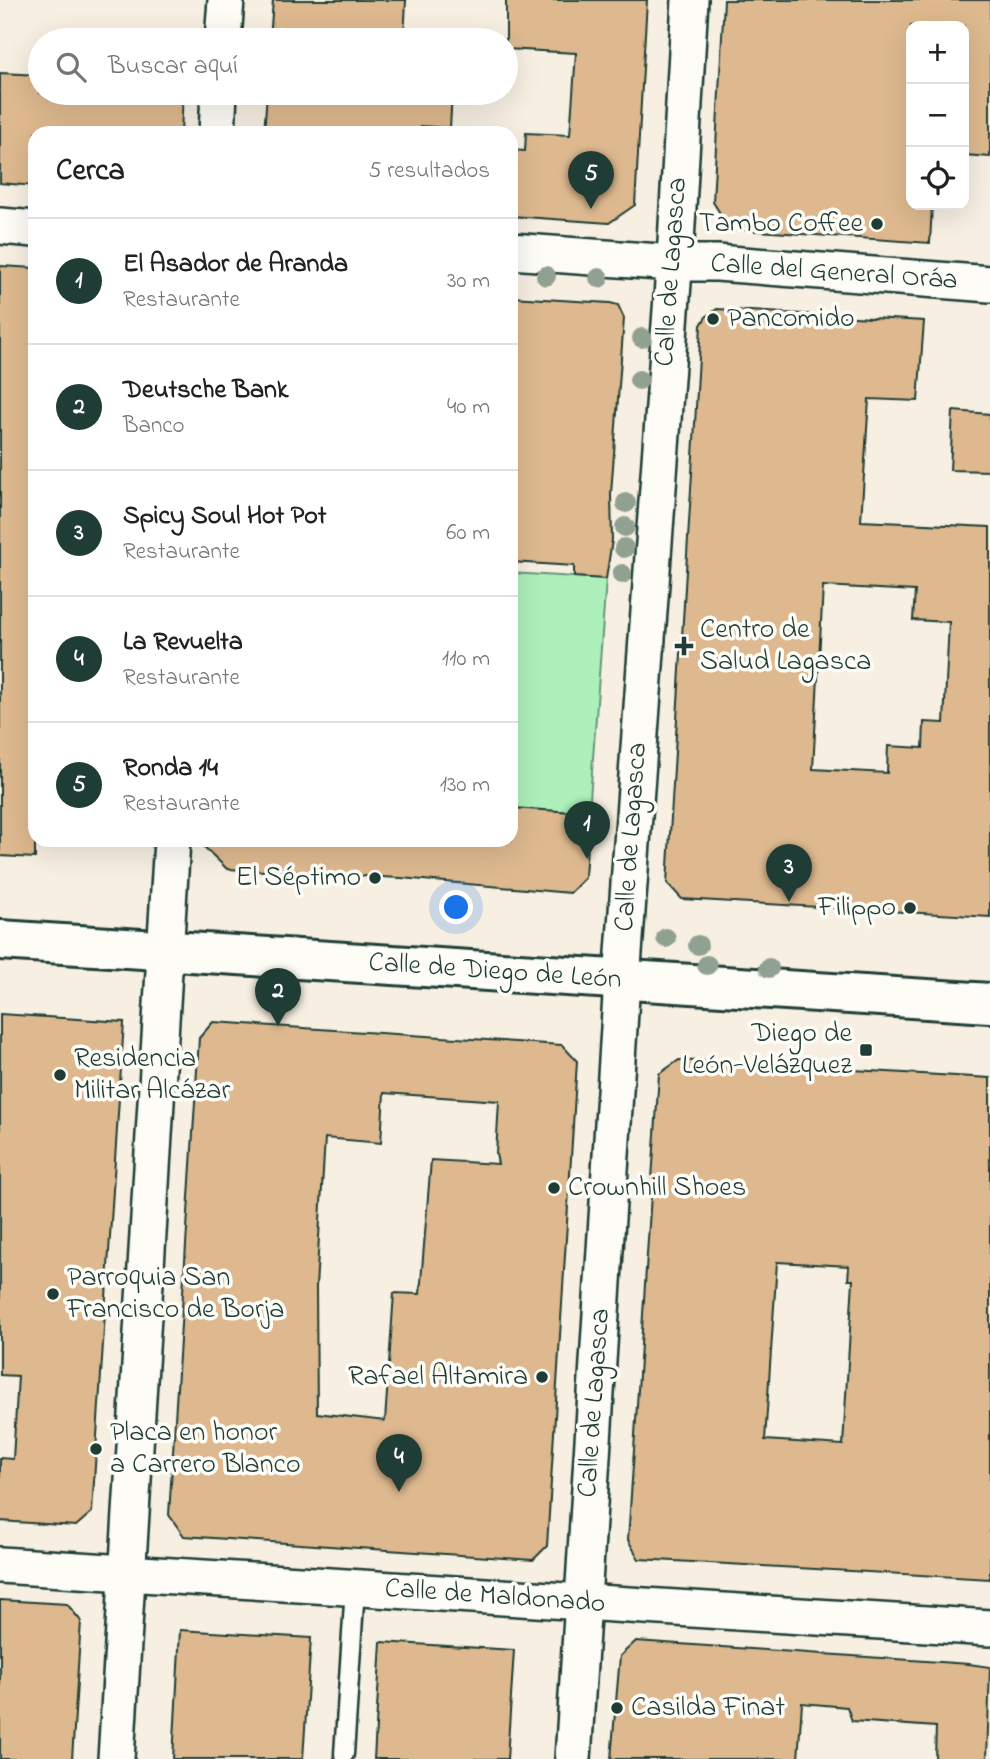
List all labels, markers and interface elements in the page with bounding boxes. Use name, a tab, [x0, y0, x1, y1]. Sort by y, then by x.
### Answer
map controls	[906, 21, 969, 210]
button: +	[906, 21, 969, 84]
search box	[28, 28, 518, 105]
icon: search	[52, 48, 90, 86]
text: Buscar aquí	[108, 48, 238, 86]
button: −	[906, 84, 969, 147]
button: locate	[906, 147, 969, 210]
text: Cerca	[56, 150, 125, 194]
pin: 5	[568, 151, 614, 209]
text: 5 resultados	[368, 155, 490, 188]
street label: Calle de Lagasca	[645, 176, 699, 368]
place label: Tambo Coffee	[699, 204, 863, 245]
marker: Tambo Coffee	[869, 216, 885, 232]
street label: Calle del General Oráa	[709, 244, 959, 302]
text: El Asador de Aranda	[123, 246, 348, 284]
text: 1	[75, 265, 83, 298]
text: 30 m	[447, 265, 490, 298]
text: Restaurante	[123, 284, 240, 317]
place label: Pancomido	[727, 299, 855, 340]
marker: Pancomido	[705, 311, 721, 327]
text: Deutsche Bank	[123, 372, 288, 410]
text: 2	[73, 391, 85, 424]
text: 40 m	[447, 391, 490, 424]
text: Banco	[123, 410, 184, 443]
text: Spicy Soul Hot Pot	[123, 498, 327, 536]
text: 3	[74, 517, 84, 550]
text: 60 m	[446, 517, 490, 550]
text: Restaurante	[123, 536, 240, 569]
place label: Centro de Salud Lagasca	[700, 610, 871, 683]
text: La Revuelta	[123, 624, 243, 662]
marker: Centro de Salud Lagasca	[674, 636, 694, 656]
text: 4	[74, 643, 84, 676]
text: 110 m	[442, 643, 490, 676]
text: Restaurante	[123, 662, 240, 695]
street label: Calle de Lagasca	[605, 741, 659, 933]
text: Ronda 14	[123, 750, 218, 788]
text: 5	[72, 769, 86, 802]
text: 130 m	[440, 769, 490, 802]
text: Restaurante	[123, 788, 240, 821]
pin: 1	[564, 801, 610, 859]
pin: 3	[766, 844, 812, 902]
place label: El Séptimo	[236, 858, 361, 899]
marker: El Séptimo	[367, 870, 383, 886]
place label: Filippo	[817, 888, 896, 929]
your location	[439, 890, 473, 924]
marker: Filippo	[902, 900, 918, 916]
street label: Calle de Diego de León	[367, 943, 623, 1001]
pin: 2	[255, 968, 301, 1026]
place label: Diego de León-Velázquez	[682, 1014, 852, 1087]
place label: Residencia Militar Alcázar	[74, 1039, 230, 1112]
marker: Diego de León-Velázquez	[858, 1042, 874, 1058]
marker: Residencia Militar Alcázar	[52, 1067, 68, 1083]
place label: Crownhill Shoes	[568, 1168, 746, 1209]
marker: Crownhill Shoes	[546, 1180, 562, 1196]
place label: Parroquia San Francisco de Borja	[66, 1258, 284, 1331]
marker: Parroquia San Francisco de Borja	[45, 1286, 61, 1302]
street label: Calle de Lagasca	[568, 1307, 622, 1499]
place label: Rafael Altamira	[348, 1357, 528, 1398]
marker: Rafael Altamira	[534, 1369, 550, 1385]
place label: Placa en honor a Carrero Blanco	[110, 1413, 301, 1486]
pin: 4	[376, 1434, 422, 1492]
marker: Placa en honor a Carrero Blanco	[88, 1441, 104, 1457]
street label: Calle de Maldonado	[383, 1569, 607, 1625]
place label: Casilda Finat	[631, 1688, 785, 1729]
marker: Casilda Finat	[609, 1700, 625, 1716]

